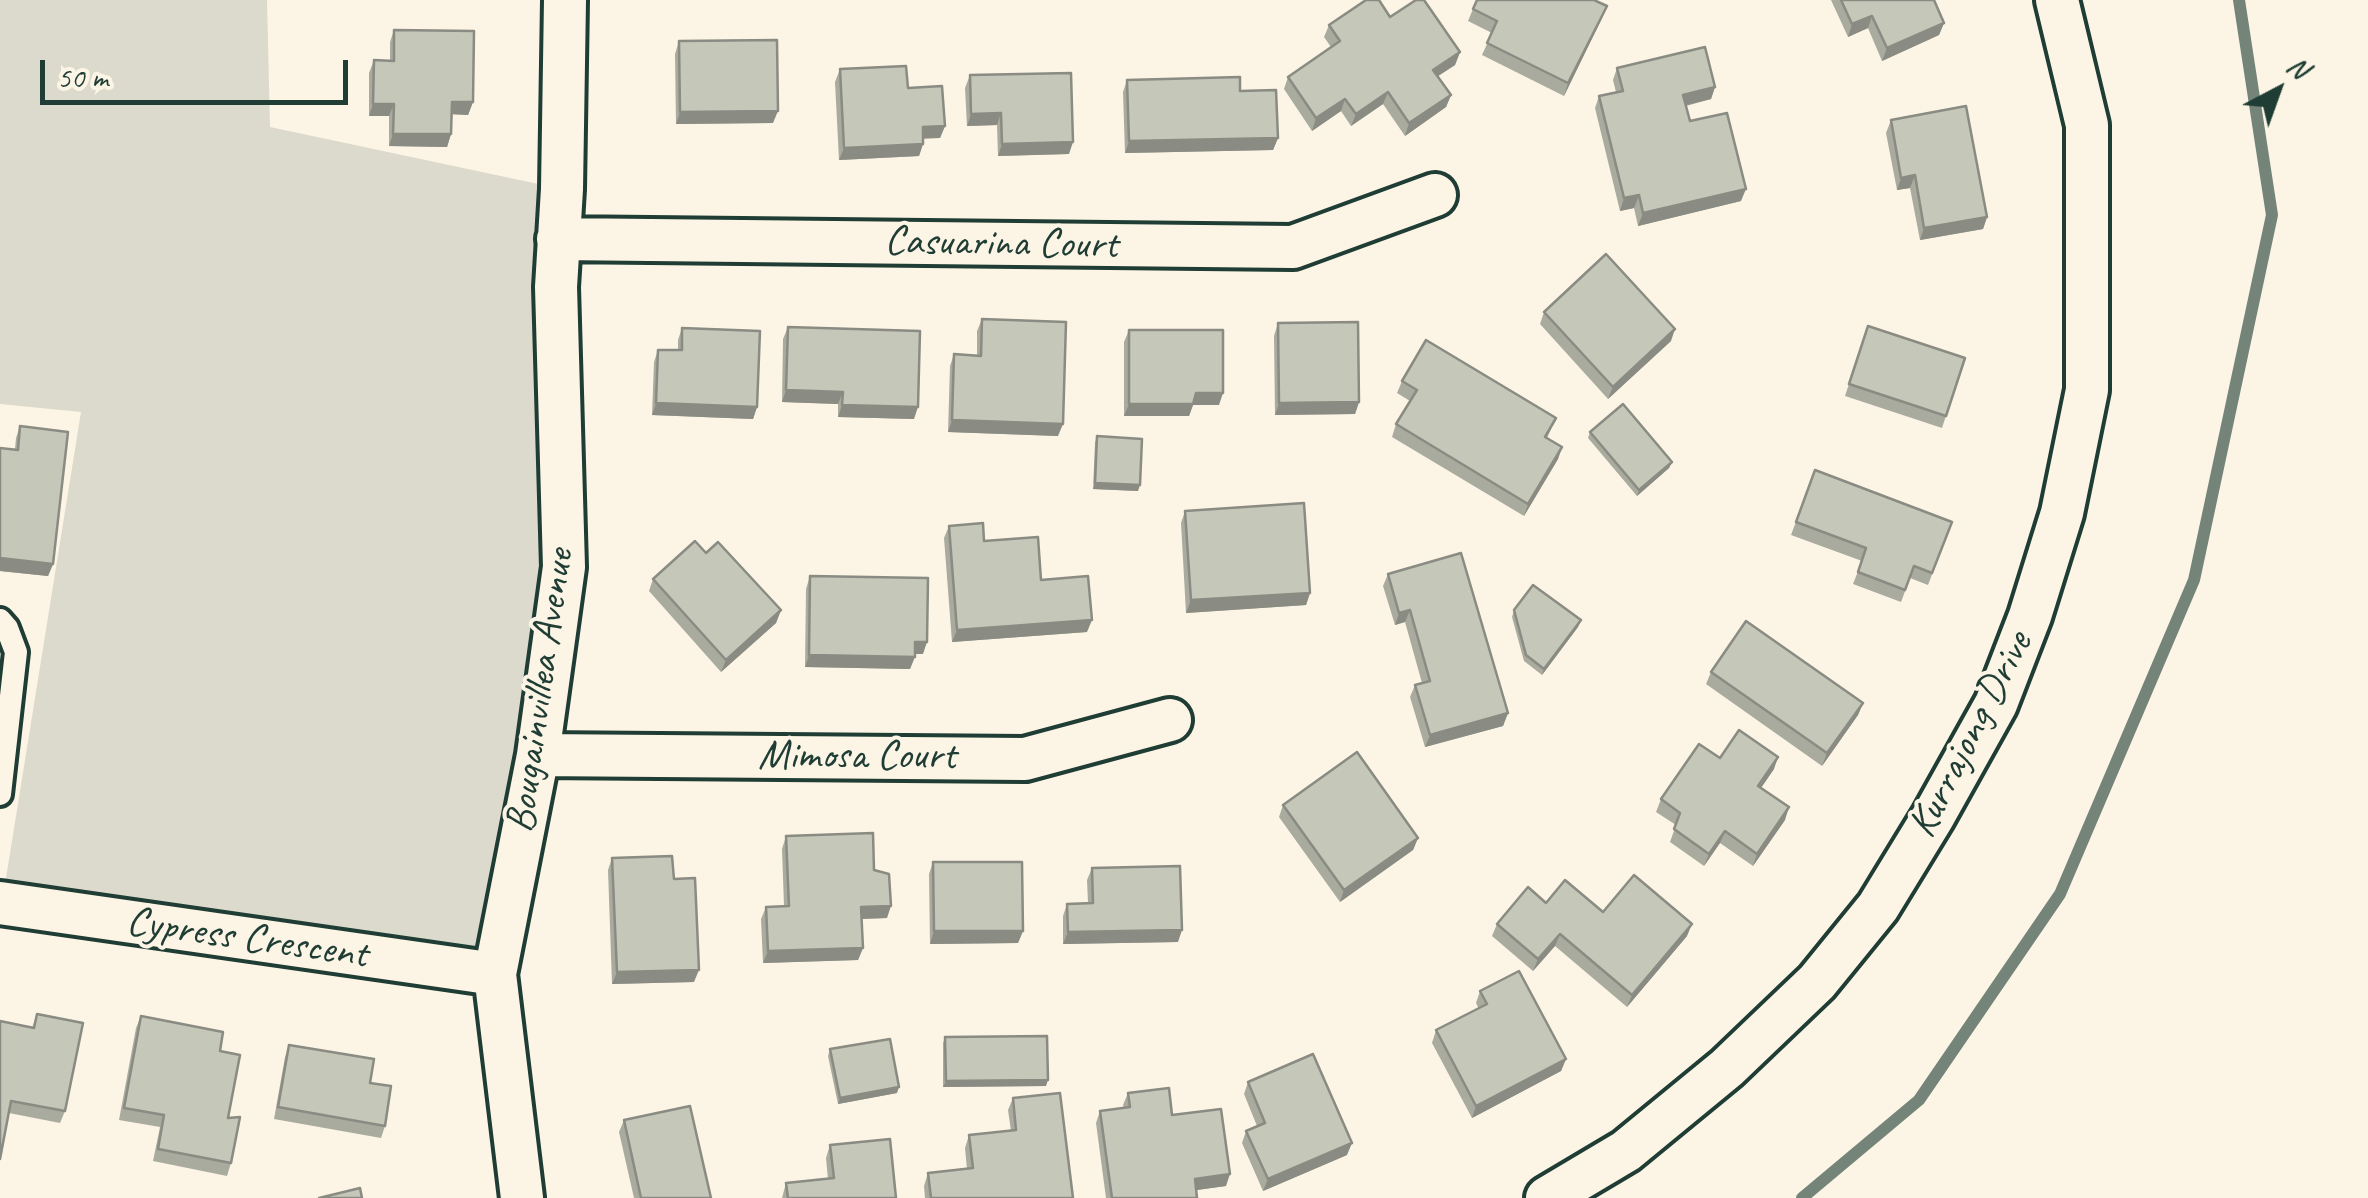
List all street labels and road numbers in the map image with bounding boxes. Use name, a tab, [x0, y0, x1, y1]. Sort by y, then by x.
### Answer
street label: Casuarina Court	[884, 217, 1118, 271]
street label: Bougainvillea Avenue	[496, 546, 586, 836]
street label: Kurrajong Drive	[1898, 624, 2044, 846]
street label: Mimosa Court	[758, 732, 956, 782]
street label: Cypress Crescent	[123, 897, 371, 981]

